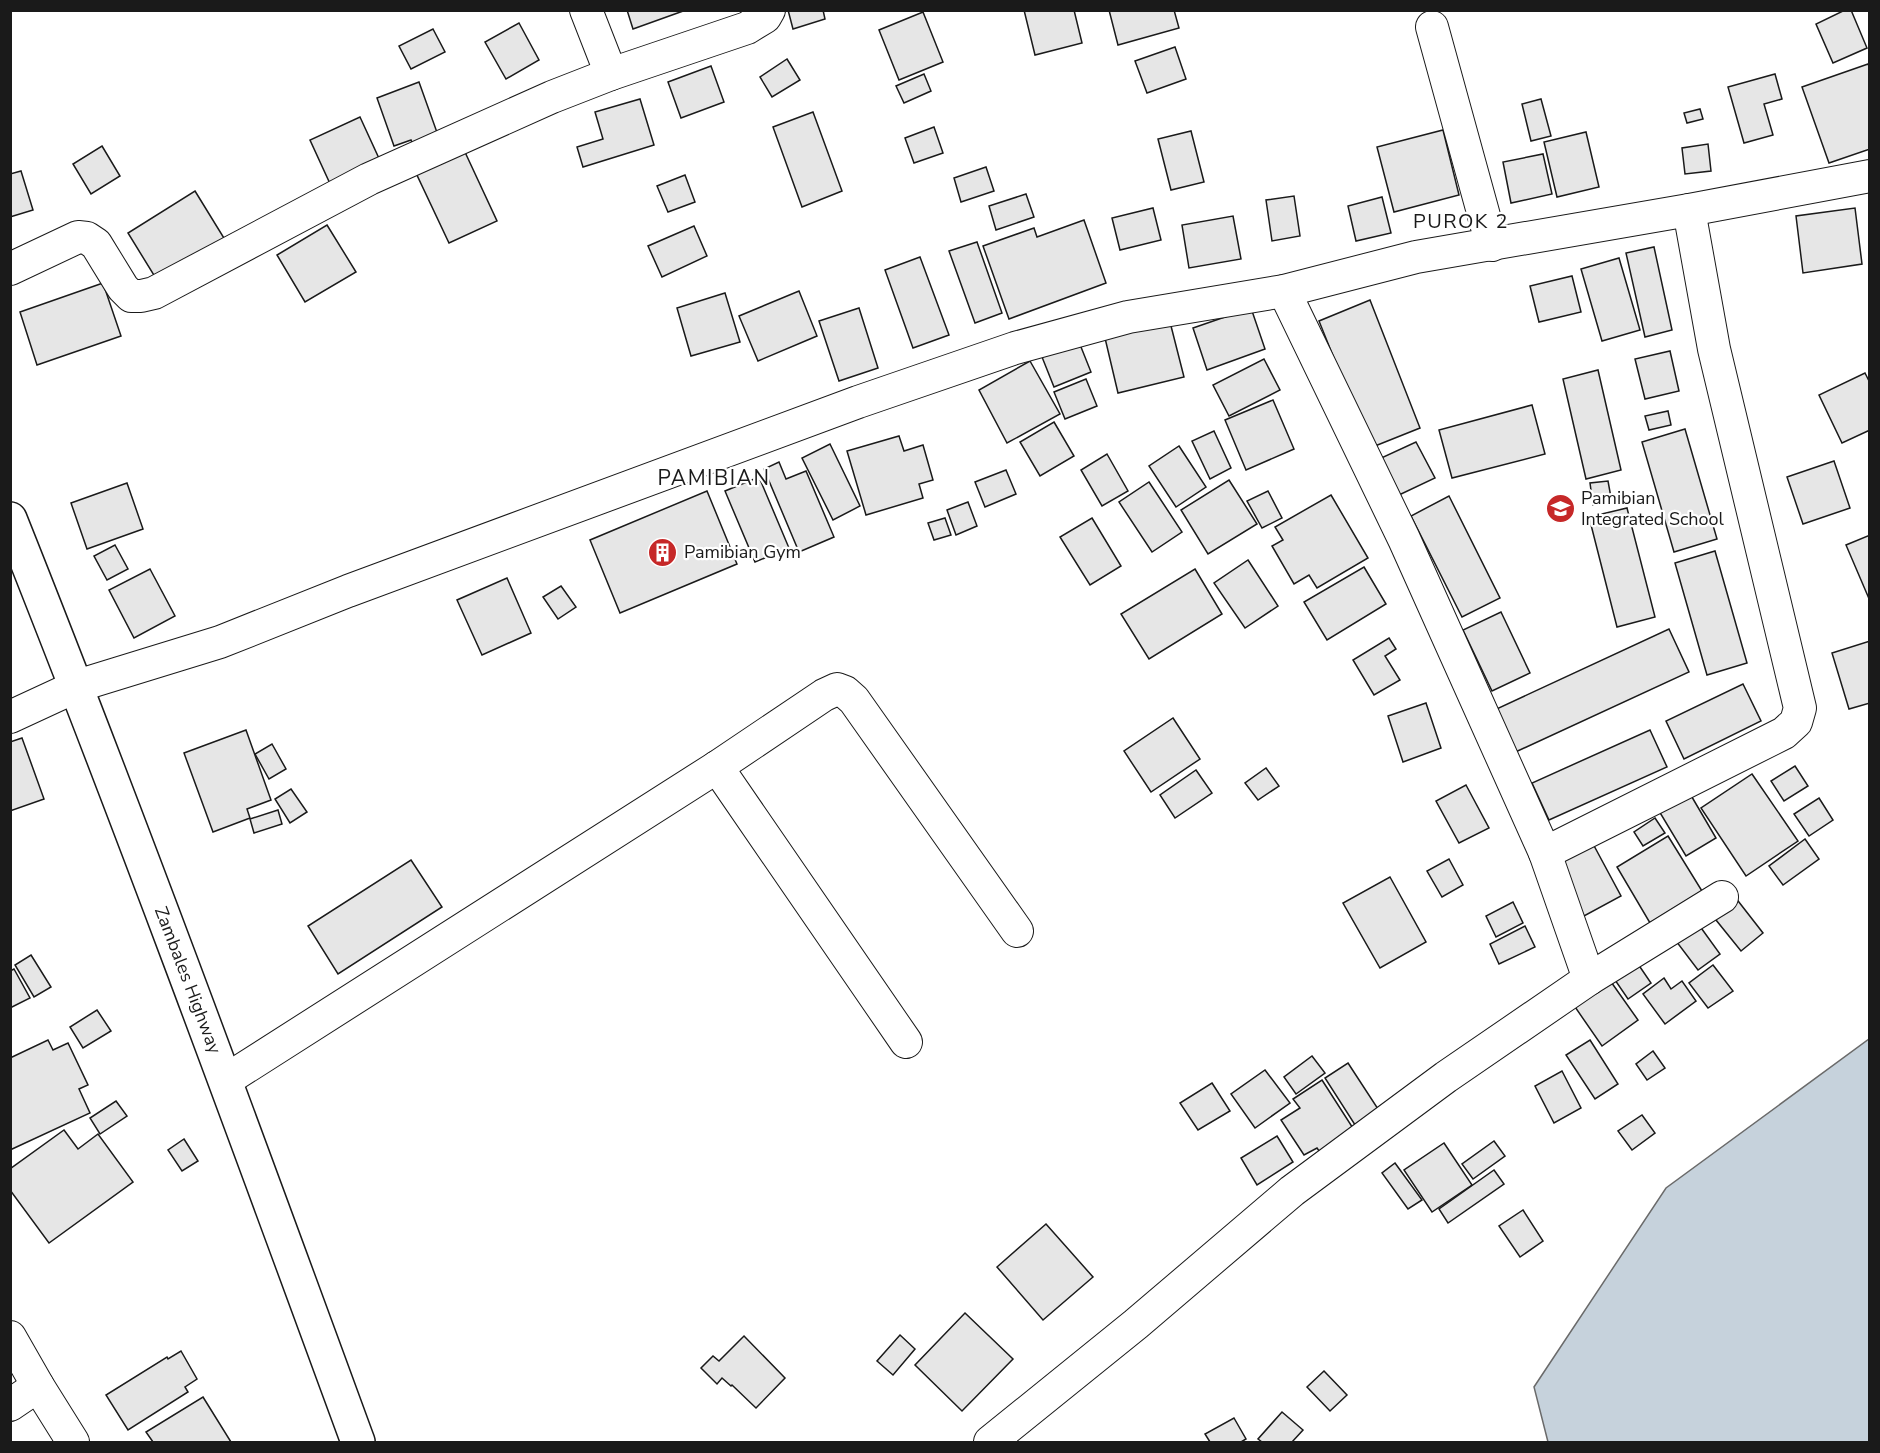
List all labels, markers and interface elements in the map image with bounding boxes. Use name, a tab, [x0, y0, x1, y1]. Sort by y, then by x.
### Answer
district label: PUROK 2	[1413, 208, 1509, 235]
district label: PAMIBIAN	[658, 464, 770, 492]
place label: Pamibian Integrated School	[1581, 486, 1725, 531]
school or university icon: Pamibian Integrated School	[1544, 492, 1576, 524]
building icon: Pamibian Gym	[647, 536, 679, 568]
place label: Pamibian Gym	[684, 540, 801, 564]
street label: Zambales Highway	[149, 903, 227, 1058]

